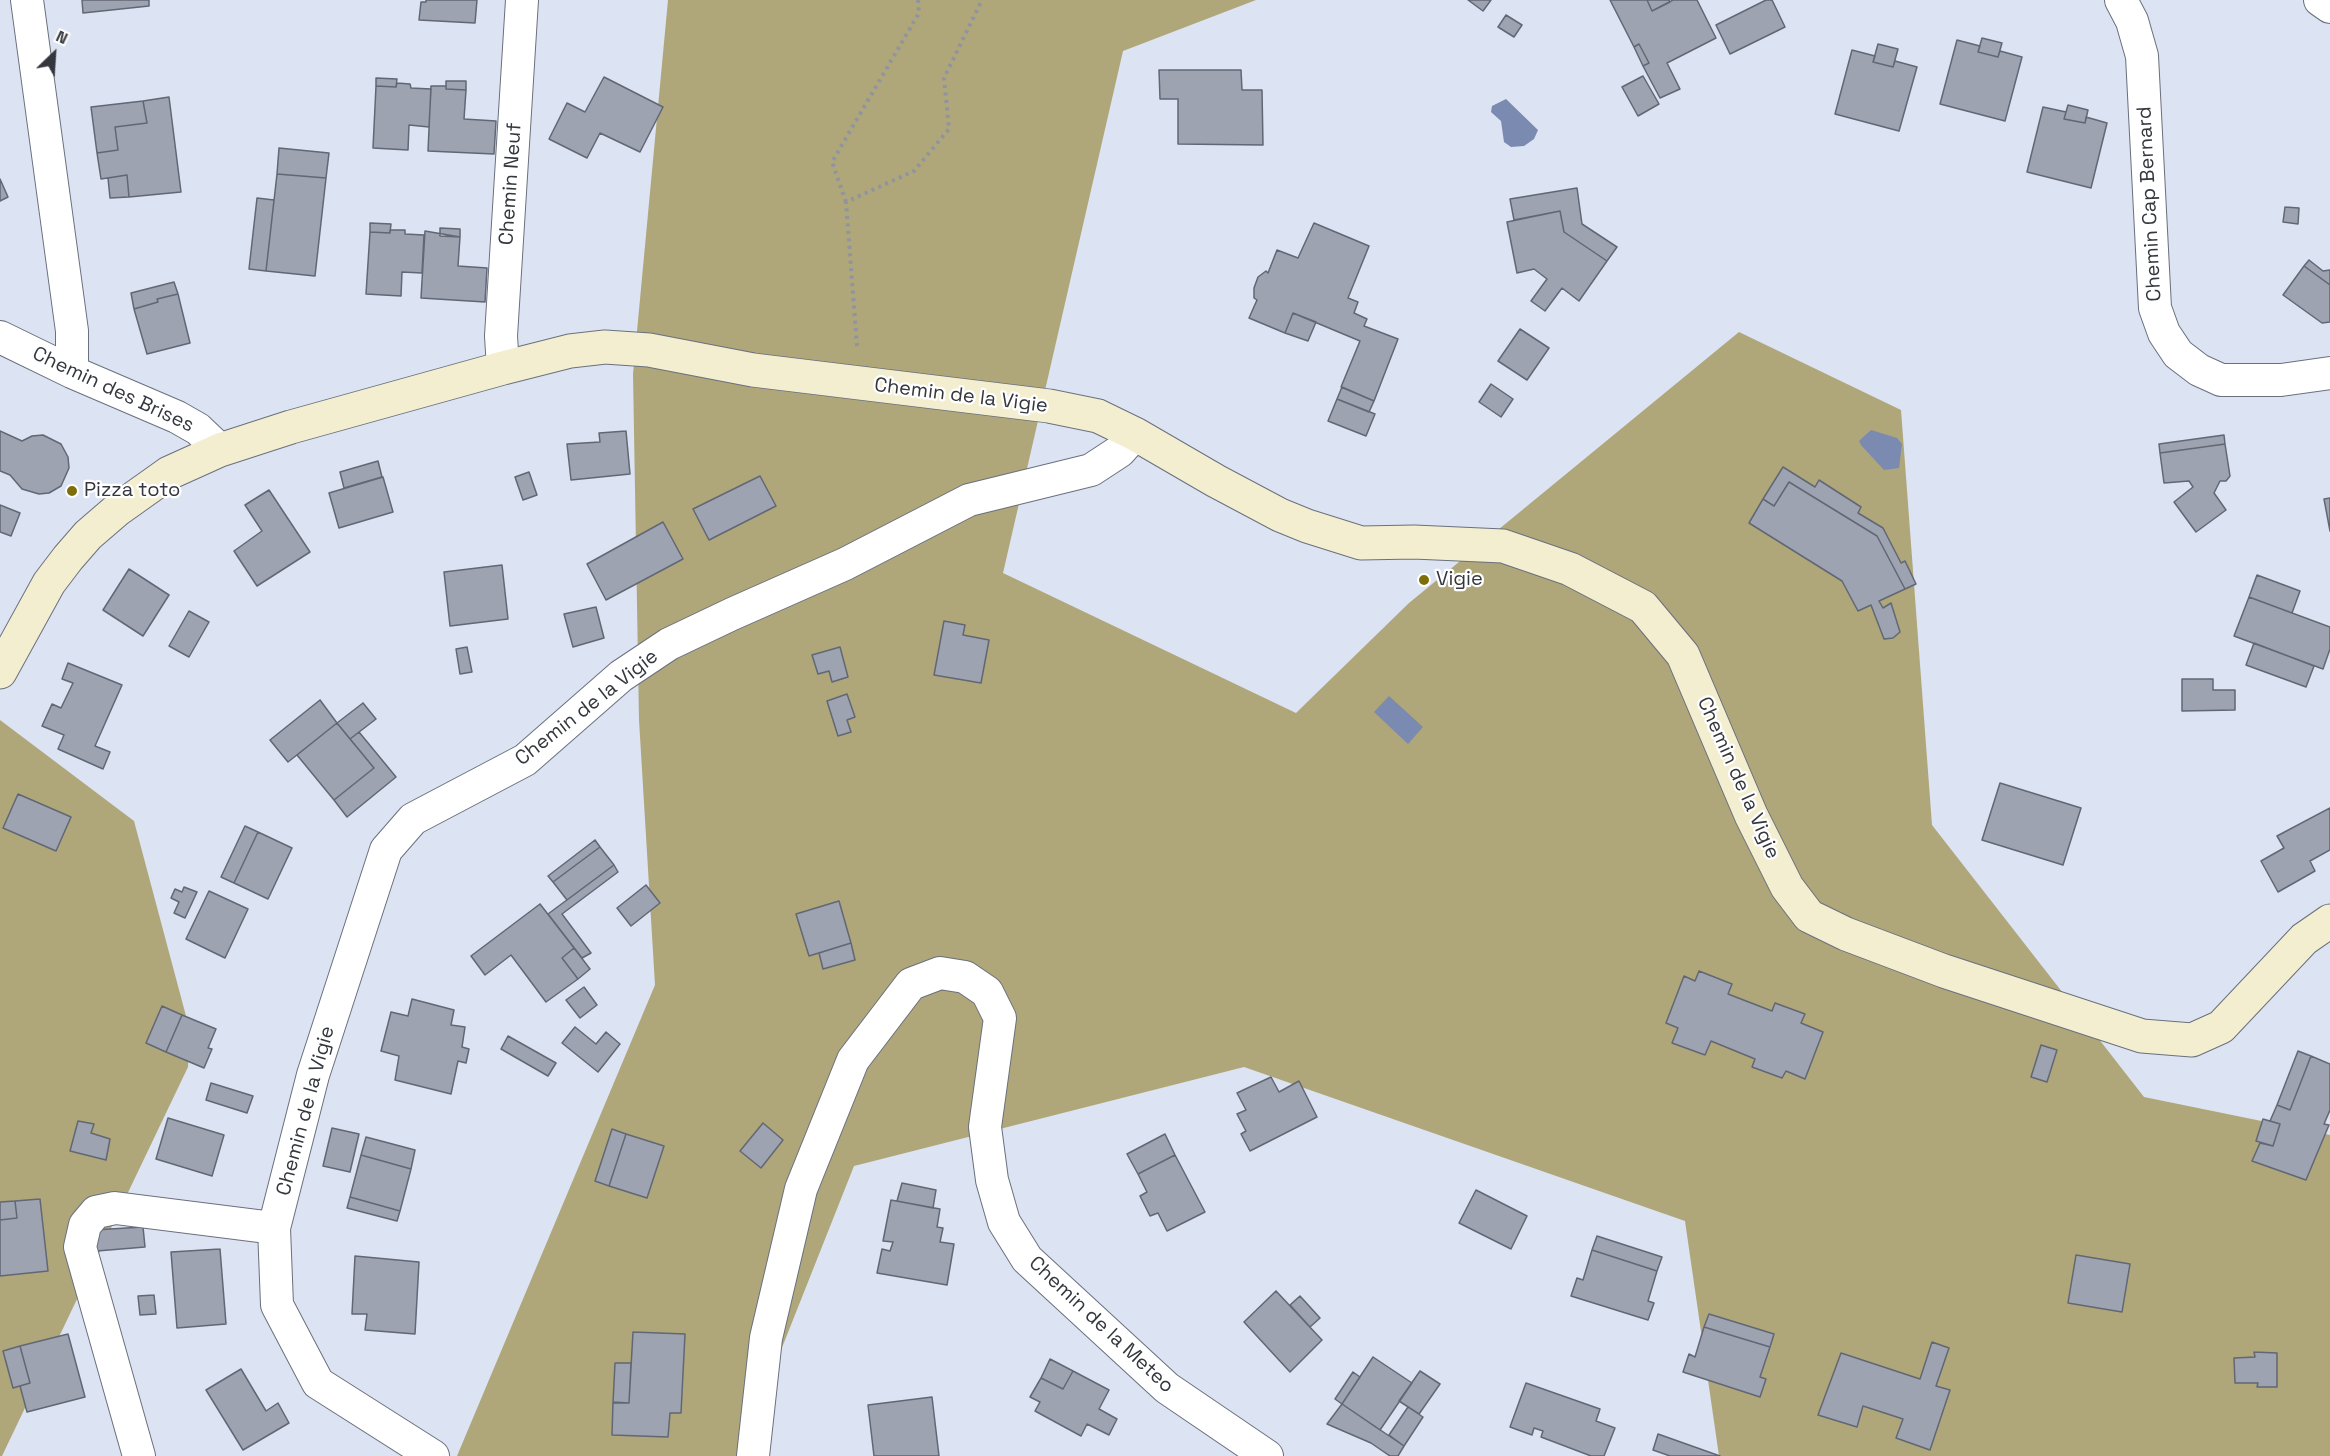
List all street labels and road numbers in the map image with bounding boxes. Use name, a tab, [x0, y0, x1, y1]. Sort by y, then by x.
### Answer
street label: Chemin Cap Bernard	[2133, 106, 2167, 302]
street label: Chemin Neuf	[495, 122, 527, 246]
street label: Chemin des Brises	[28, 342, 198, 438]
street label: Chemin de la Vigie	[873, 373, 1049, 419]
street label: Chemin de la Vigie	[511, 645, 663, 771]
street label: Chemin de la Vigie	[1692, 693, 1784, 863]
street label: Chemin de la Vigie	[272, 1024, 340, 1198]
street label: Chemin de la Meteo	[1023, 1252, 1179, 1398]

